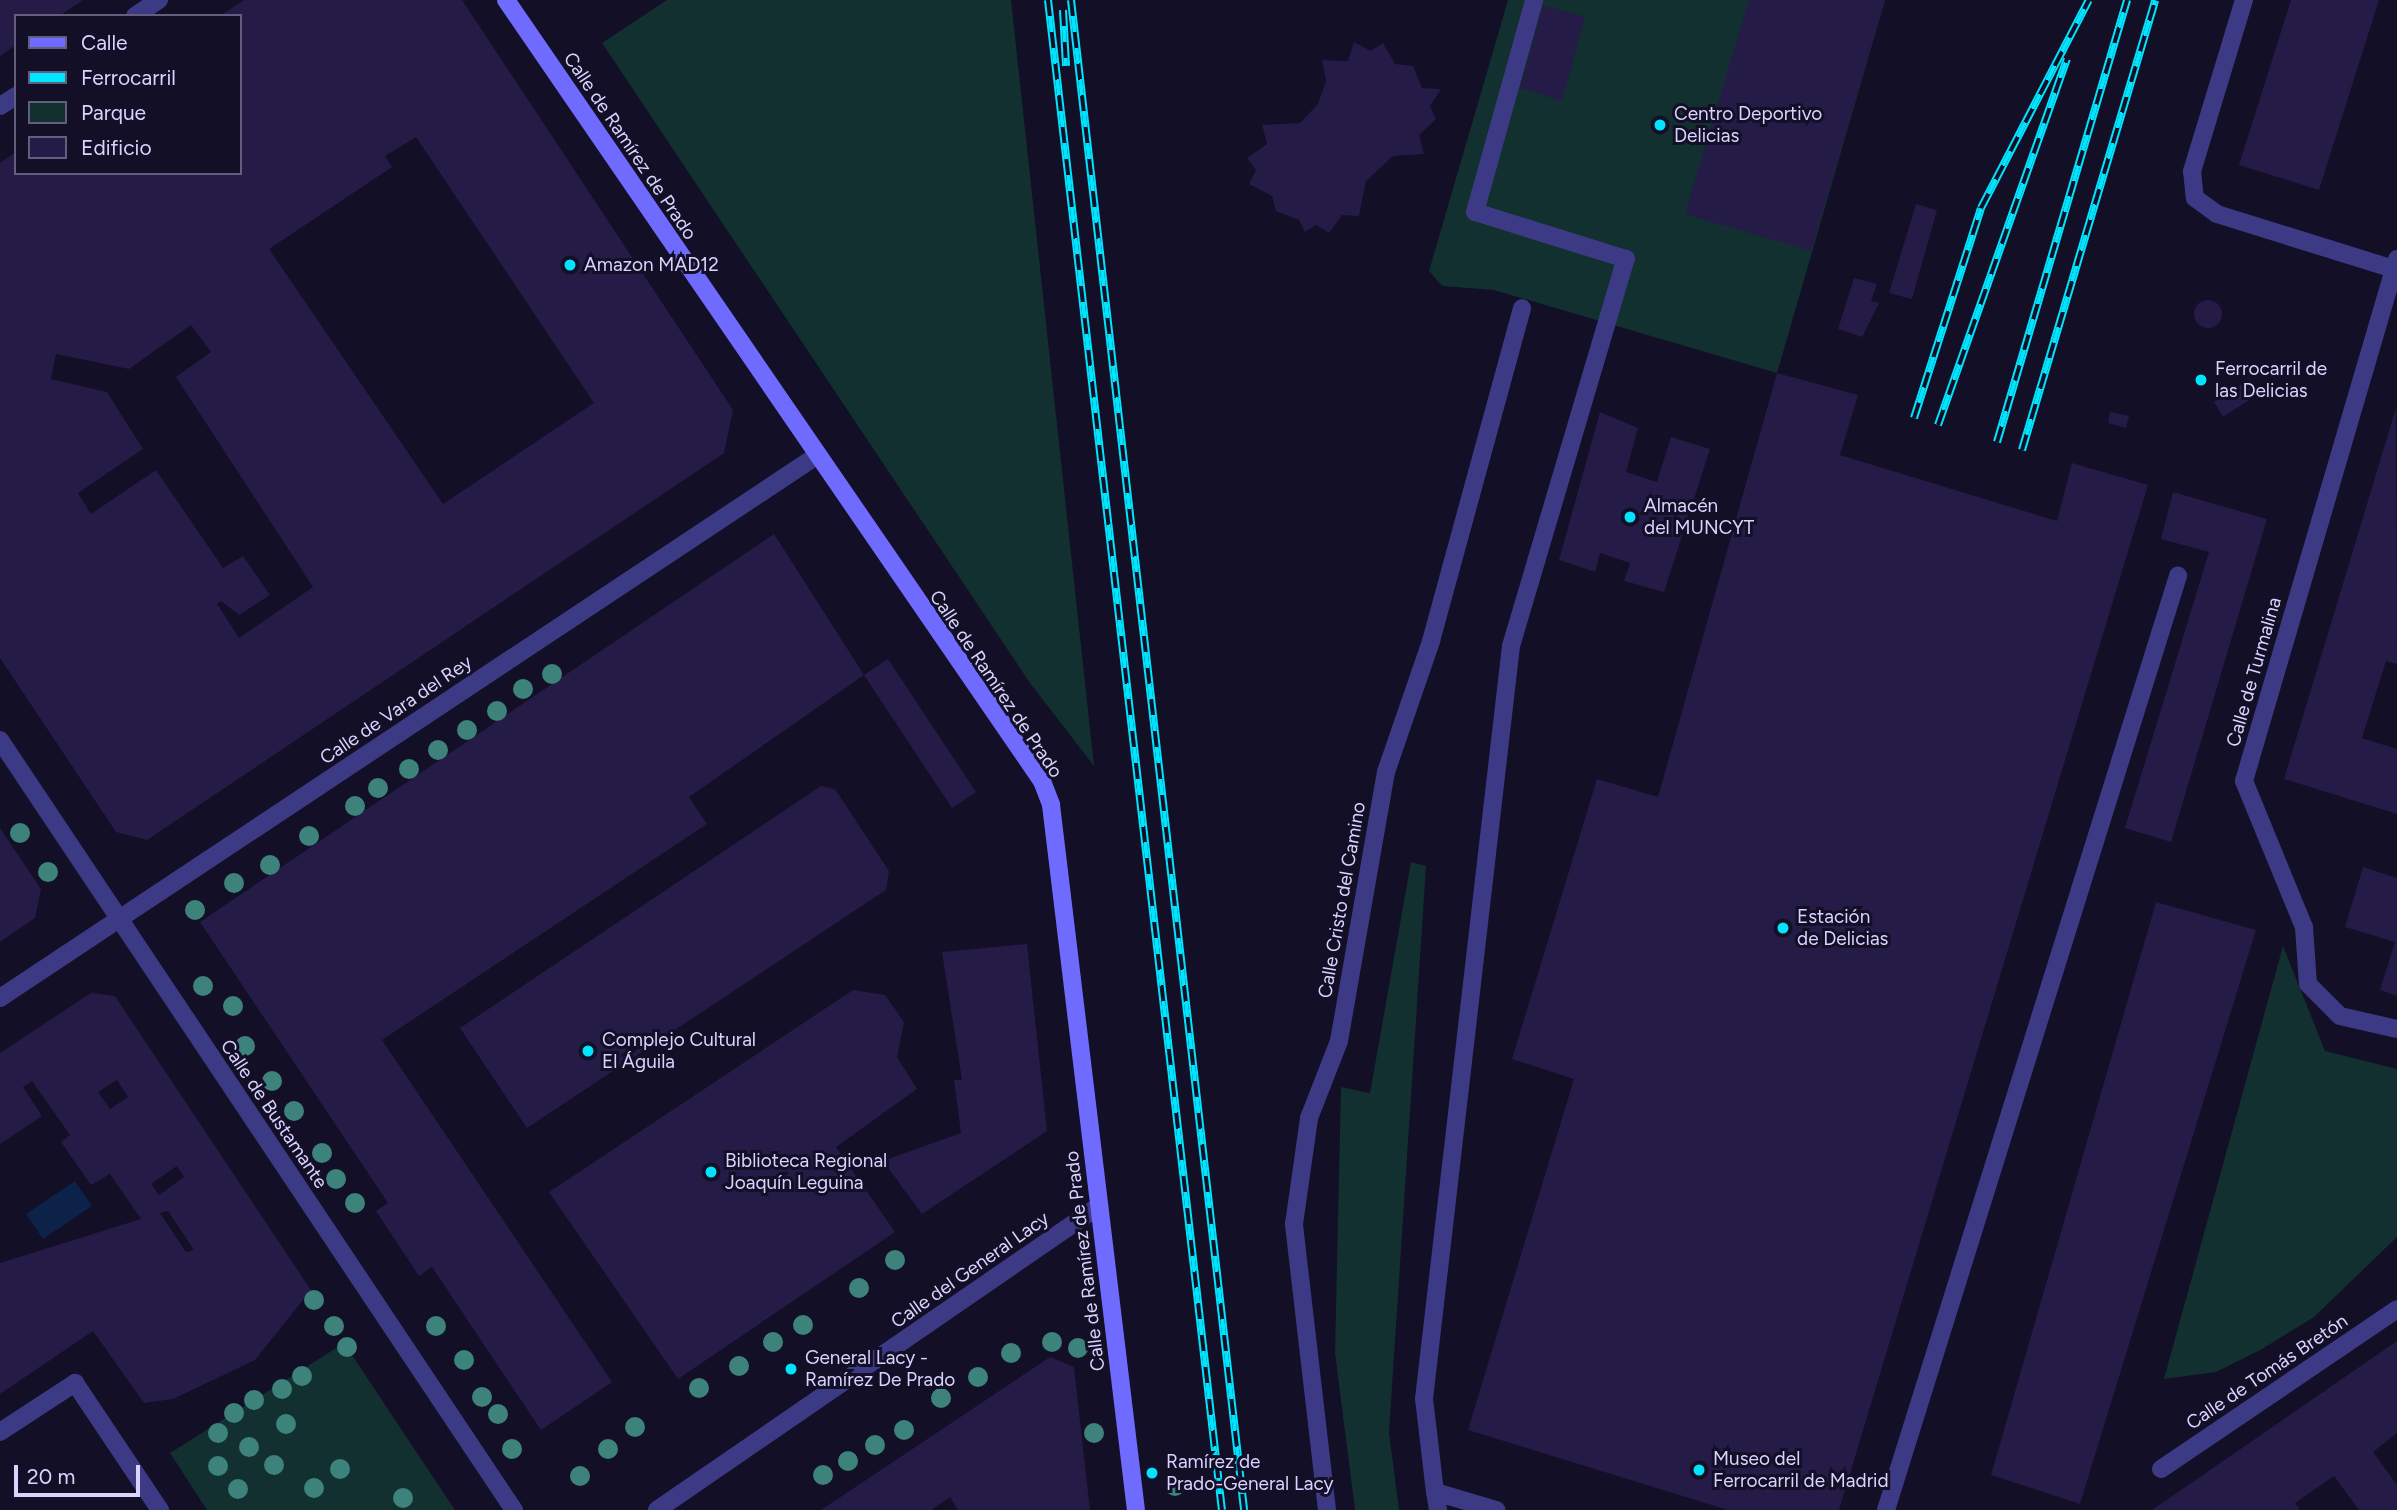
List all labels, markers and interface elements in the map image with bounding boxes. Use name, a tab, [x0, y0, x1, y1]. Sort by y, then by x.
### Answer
legend	[14, 14, 242, 175]
text: Calle	[81, 30, 128, 55]
street label: Calle de Ramírez de Prado	[559, 48, 701, 244]
text: Ferrocarril	[81, 65, 176, 90]
text: Parque	[81, 100, 146, 125]
place label: Centro Deportivo Delicias	[1674, 103, 1822, 147]
marker: Centro Deportivo Delicias	[1652, 117, 1668, 133]
text: Edificio	[81, 135, 152, 160]
place label: Amazon MAD12	[584, 254, 719, 276]
marker: Amazon MAD12	[562, 257, 578, 273]
place label: Ferrocarril de las Delicias	[2215, 358, 2327, 402]
marker: Ferrocarril de las Delicias	[2193, 372, 2209, 388]
place label: Almacén del MUNCYT	[1644, 495, 1754, 539]
marker: Almacén del MUNCYT	[1622, 509, 1638, 525]
street label: Calle de Ramírez de Prado	[925, 586, 1067, 782]
street label: Calle de Turmalina	[2222, 595, 2286, 749]
street label: Calle de Vara del Rey	[316, 651, 476, 769]
street label: Calle Cristo del Camino	[1313, 800, 1371, 1000]
place label: Estación de Delicias	[1797, 906, 1888, 950]
marker: Estación de Delicias	[1775, 920, 1791, 936]
place label: Complejo Cultural El Águila	[602, 1029, 756, 1073]
street label: Calle de Bustamante	[216, 1035, 332, 1193]
marker: Complejo Cultural El Águila	[580, 1043, 596, 1059]
place label: Biblioteca Regional Joaquín Leguina	[725, 1150, 887, 1194]
street label: Calle de Ramírez de Prado	[1060, 1150, 1110, 1372]
marker: Biblioteca Regional Joaquín Leguina	[703, 1164, 719, 1180]
street label: Calle del General Lacy	[887, 1207, 1053, 1333]
street label: Calle de Tomás Bretón	[2182, 1309, 2352, 1435]
place label: General Lacy - Ramírez De Prado	[805, 1347, 955, 1391]
marker: General Lacy - Ramírez De Prado	[783, 1361, 799, 1377]
place label: Museo del Ferrocarril de Madrid	[1713, 1448, 1889, 1492]
scale bar	[18, 1450, 144, 1494]
place label: Ramírez de Prado-General Lacy	[1166, 1451, 1333, 1495]
marker: Museo del Ferrocarril de Madrid	[1691, 1462, 1707, 1478]
text: 20 m	[27, 1464, 75, 1489]
marker: Ramírez de Prado-General Lacy	[1144, 1465, 1160, 1481]

